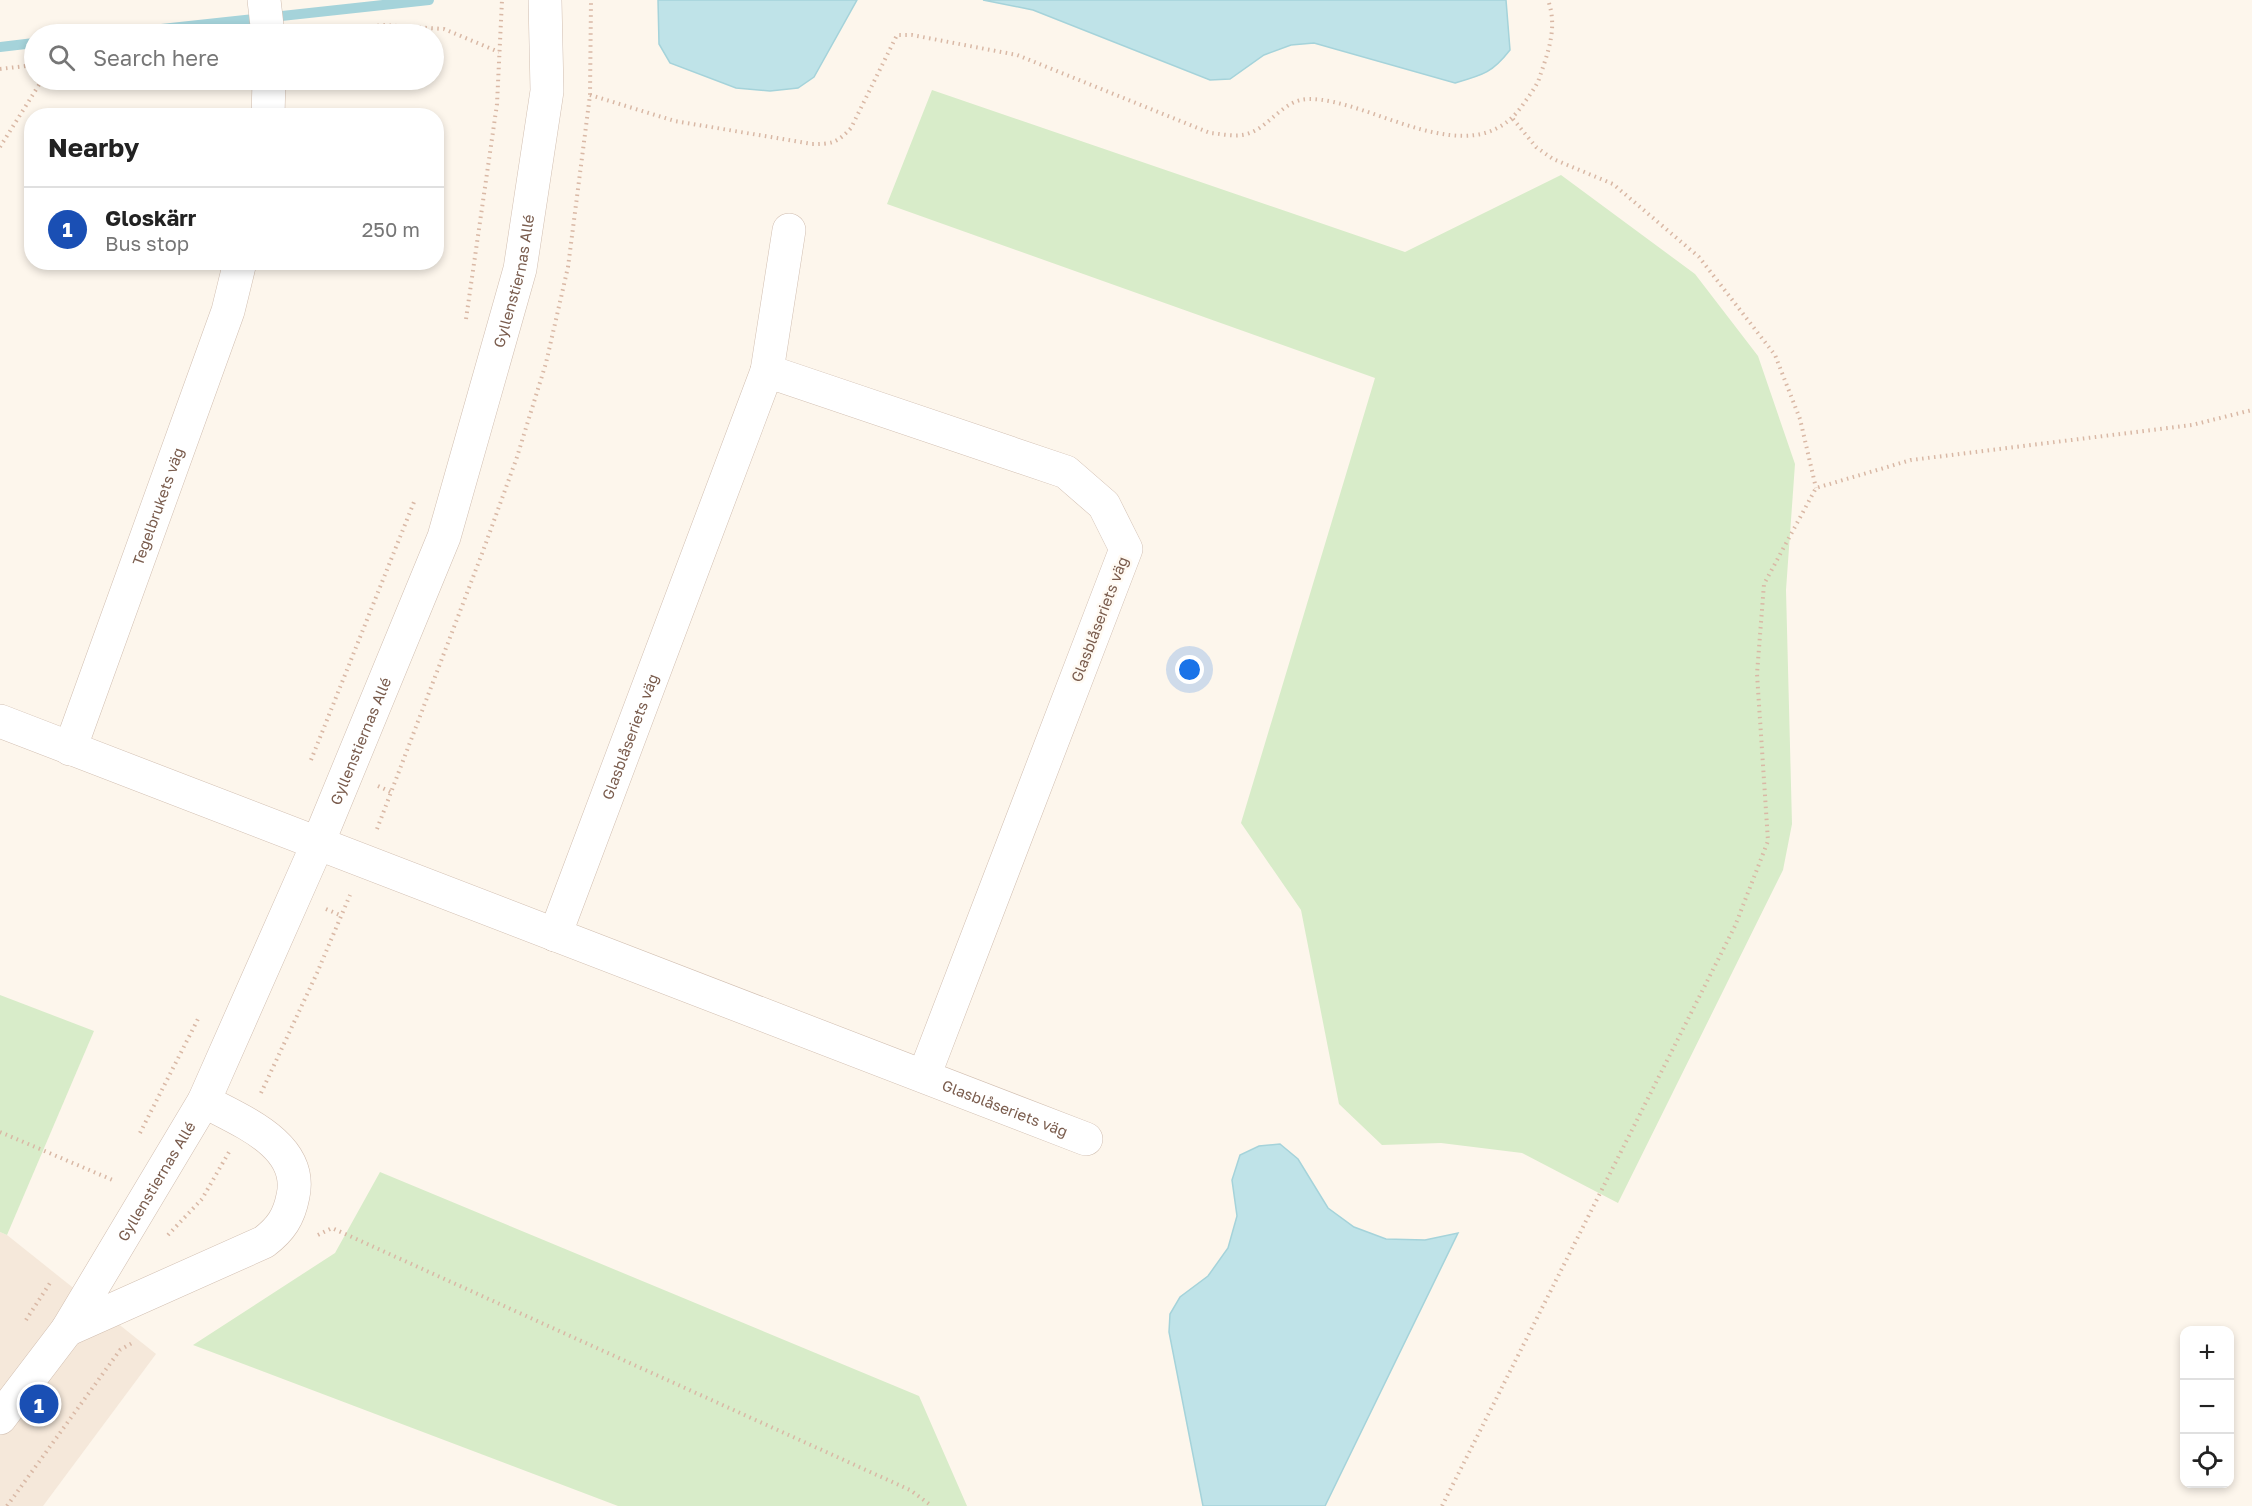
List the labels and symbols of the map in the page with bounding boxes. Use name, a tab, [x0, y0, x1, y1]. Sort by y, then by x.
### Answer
street label: Gyllenstiernas Allé	[489, 213, 537, 350]
street label: Tegelbrukets väg	[128, 445, 187, 568]
street label: Glasblåseriets väg	[1067, 554, 1131, 684]
your location	[1175, 655, 1204, 684]
street label: Glasblåseriets väg	[598, 671, 661, 802]
street label: Gyllenstiernas Allé	[326, 674, 394, 807]
street label: Glasblåseriets väg	[940, 1076, 1070, 1140]
street label: Gyllenstiernas Allé	[113, 1118, 199, 1244]
pin: 1	[20, 1382, 58, 1426]

